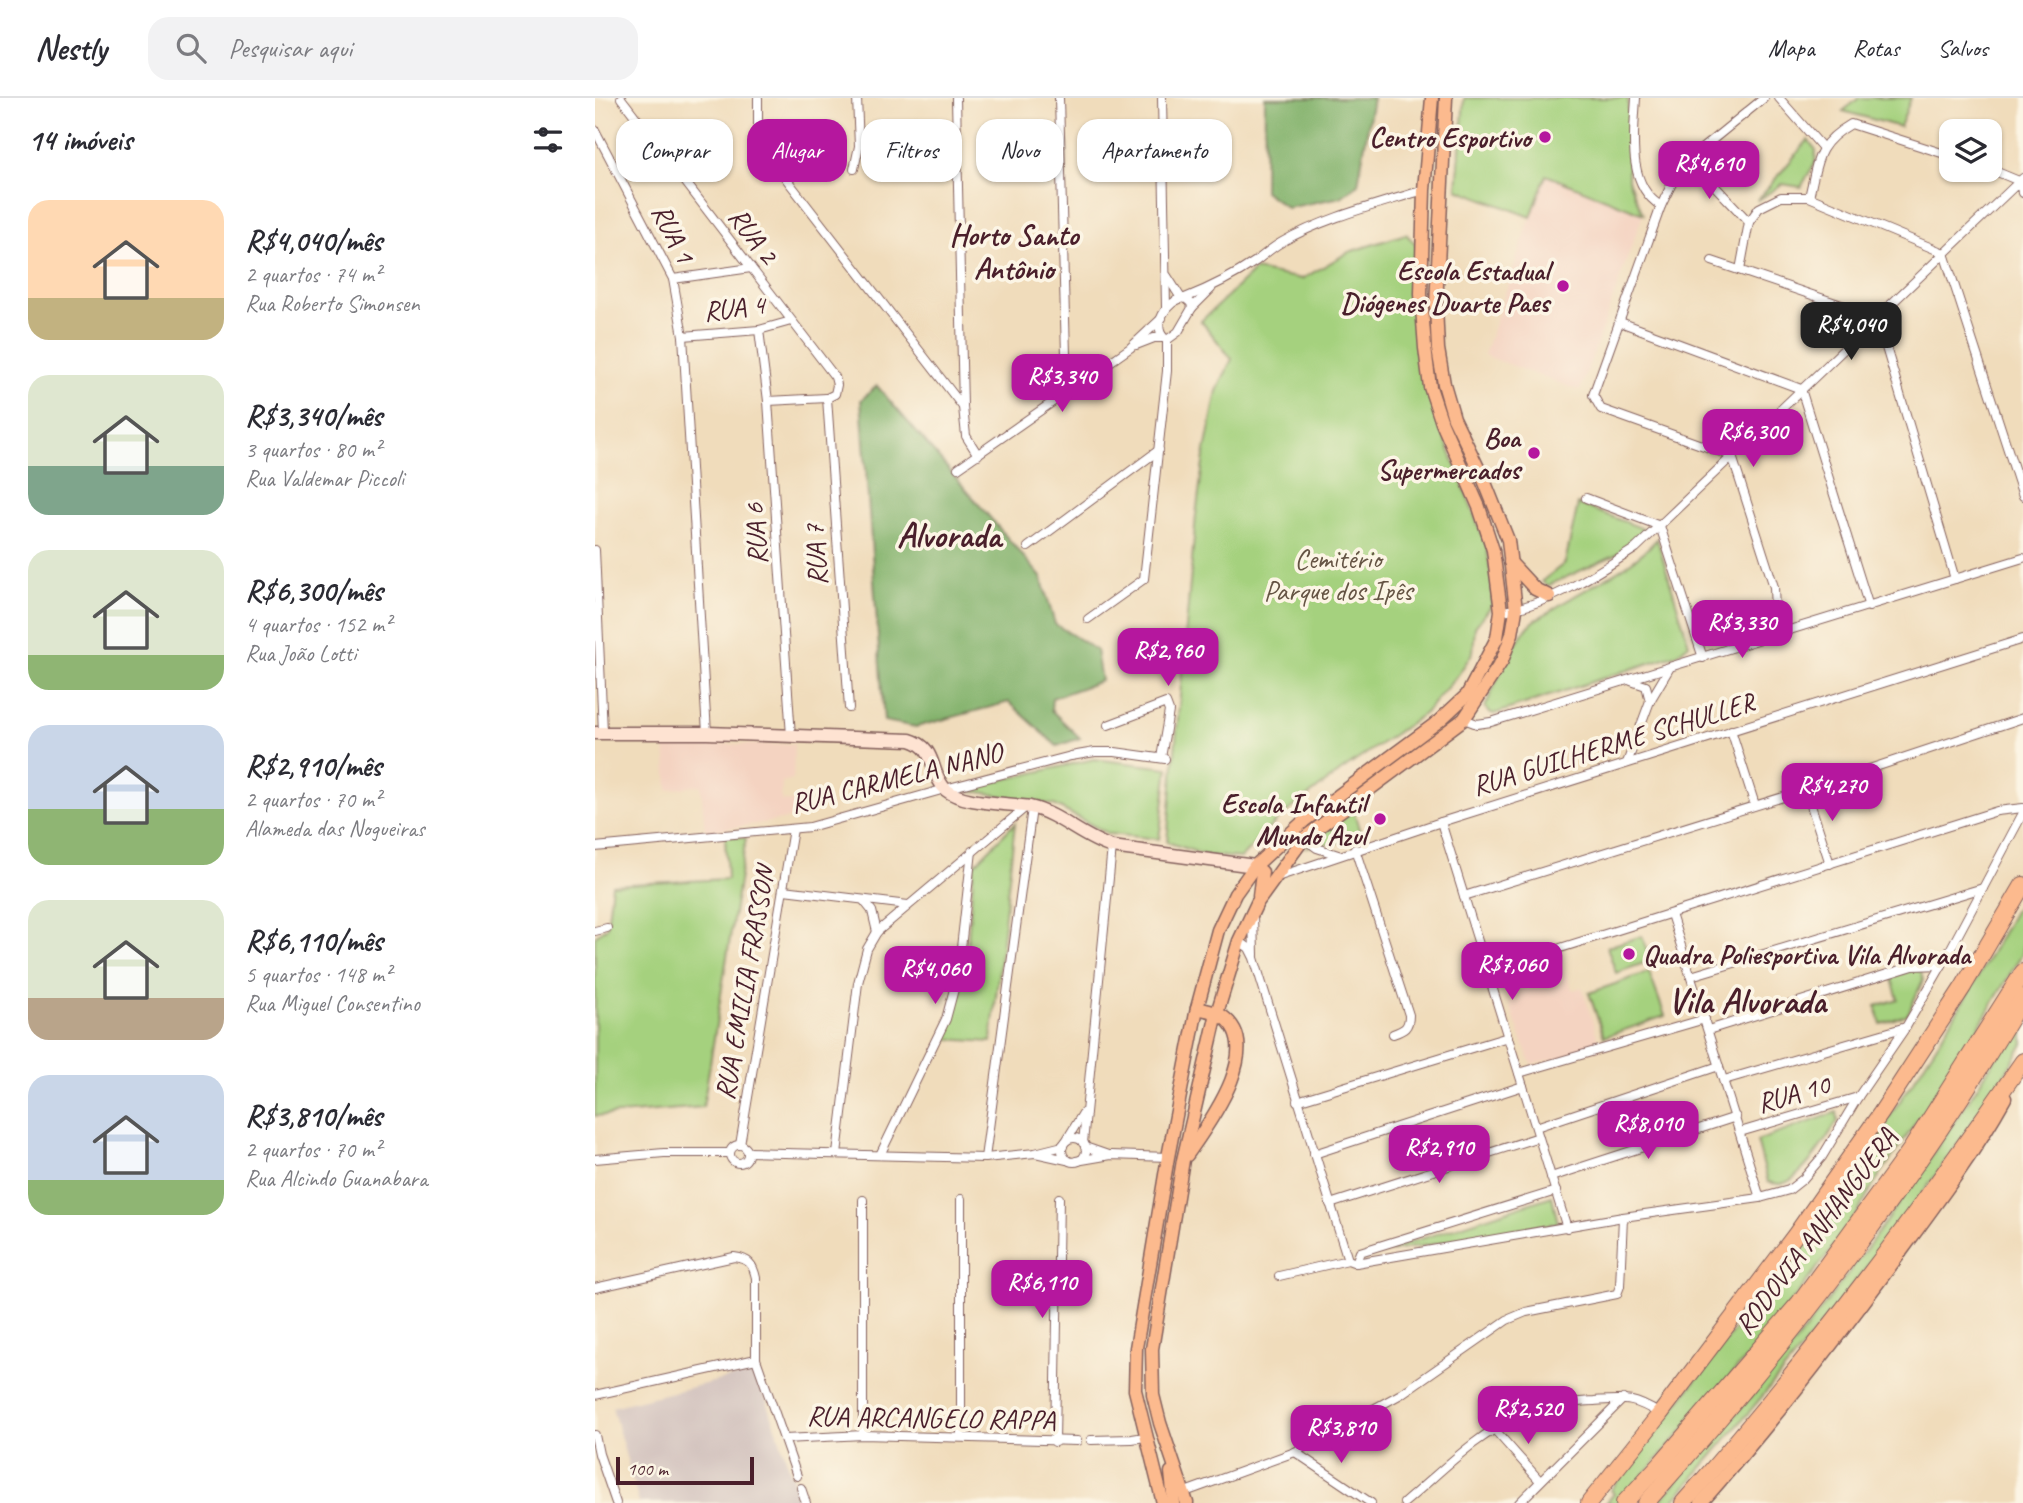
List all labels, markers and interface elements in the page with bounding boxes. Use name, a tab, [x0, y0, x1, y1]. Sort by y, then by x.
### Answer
search box	[148, 17, 638, 80]
text: Nestly	[35, 27, 106, 69]
icon: search	[172, 29, 210, 67]
text: Pesquisar aqui	[228, 32, 352, 65]
text: Mapa	[1768, 33, 1815, 63]
text: Rotas	[1853, 33, 1899, 63]
text: Salvos	[1937, 33, 1988, 63]
chip: Comprar	[616, 119, 733, 182]
chip: Alugar	[747, 119, 847, 182]
chip: Filtros	[861, 119, 962, 182]
chip: Novo	[976, 119, 1063, 182]
chip: Apartamento	[1077, 119, 1232, 182]
map controls	[1939, 119, 2002, 182]
button: layers	[1939, 119, 2002, 182]
place label: Centro Esportivo	[1369, 120, 1534, 155]
text: 14 imóveis	[28, 121, 132, 159]
icon: filters	[529, 121, 567, 159]
marker: Centro Esportivo	[1537, 129, 1553, 145]
pin: R$4,610	[1644, 141, 1774, 201]
text: R$4,610	[1674, 149, 1744, 178]
street label: RUA 1	[644, 198, 704, 270]
street label: RUA 2	[721, 200, 787, 272]
district label: Horto Santo Antônio	[950, 216, 1081, 288]
text: R$4,040/mês	[245, 222, 382, 260]
icon: home	[84, 228, 168, 312]
place label: Escola Estadual Diógenes Duarte Paes	[1341, 253, 1555, 320]
text: 2 quartos · 74 m²	[245, 260, 381, 289]
marker: Escola Estadual Diógenes Duarte Paes	[1555, 278, 1571, 294]
street label: RUA 4	[701, 286, 769, 329]
text: Rua Roberto Simonsen	[245, 289, 420, 318]
pin: R$4,040	[1786, 302, 1916, 362]
text: R$4,040	[1817, 310, 1885, 339]
pin: R$3,340	[997, 354, 1127, 414]
text: R$3,340	[1028, 362, 1096, 391]
text: R$3,340/mês	[245, 397, 382, 435]
icon: home	[84, 403, 168, 487]
pin: R$6,300	[1688, 410, 1818, 469]
text: R$6,300	[1718, 417, 1788, 446]
place label: Boa Supermercados	[1377, 420, 1523, 487]
text: 3 quartos · 80 m²	[245, 435, 381, 464]
marker: Boa Supermercados	[1526, 445, 1542, 461]
text: Rua Valdemar Piccoli	[245, 464, 404, 493]
street label: RUA 6	[736, 501, 775, 566]
district label: Alvorada	[897, 513, 1004, 558]
street label: RUA 7	[796, 522, 835, 587]
park label: Cemitério Parque dos Ipês	[1264, 541, 1415, 608]
text: R$6,300/mês	[245, 572, 383, 610]
icon: home	[84, 578, 168, 662]
pin: R$3,330	[1677, 601, 1807, 660]
text: R$3,330	[1708, 608, 1776, 637]
text: 4 quartos · 152 m²	[245, 610, 391, 639]
pin: R$2,960	[1103, 628, 1233, 688]
text: R$2,960	[1133, 636, 1203, 665]
text: Rua João Lotti	[245, 639, 356, 668]
street label: RUA GUILHERME SCHULLER	[1468, 683, 1761, 803]
street label: RUA CARMELA NANO	[787, 734, 1008, 821]
text: R$2,910/mês	[245, 747, 382, 785]
icon: home	[84, 753, 168, 837]
pin: R$4,270	[1767, 764, 1897, 823]
text: R$4,270	[1798, 771, 1866, 800]
text: 2 quartos · 70 m²	[245, 785, 381, 814]
place label: Escola Infantil Mundo Azul	[1221, 786, 1372, 853]
marker: Escola Infantil Mundo Azul	[1372, 811, 1388, 827]
text: Alameda das Nogueiras	[245, 814, 424, 843]
street label: RUA EMILIA FRASSON	[707, 860, 783, 1102]
text: R$6,110/mês	[245, 922, 383, 960]
icon: home	[84, 928, 168, 1012]
place label: Quadra Poliesportiva Vila Alvorada	[1643, 937, 1973, 972]
pin: R$7,060	[1447, 942, 1577, 1002]
pin: R$4,060	[870, 946, 1000, 1006]
marker: Quadra Poliesportiva Vila Alvorada	[1621, 946, 1637, 962]
text: R$7,060	[1477, 950, 1547, 979]
text: R$4,060	[900, 954, 970, 983]
text: 5 quartos · 148 m²	[245, 960, 391, 989]
district label: Vila Alvorada	[1668, 979, 1829, 1024]
text: Rua Miguel Consentino	[245, 989, 420, 1018]
street label: RUA 10	[1753, 1066, 1836, 1121]
text: R$3,810/mês	[245, 1097, 382, 1135]
pin: R$8,010	[1583, 1102, 1713, 1161]
icon: home	[84, 1103, 168, 1187]
text: R$8,010	[1614, 1109, 1682, 1138]
street label: RODOVIA ANHANGUERA	[1726, 1120, 1905, 1341]
pin: R$2,910	[1374, 1126, 1504, 1185]
text: R$2,910	[1405, 1133, 1473, 1162]
text: 2 quartos · 70 m²	[245, 1135, 381, 1164]
text: Rua Alcindo Guanabara	[245, 1164, 427, 1193]
pin: R$6,110	[977, 1260, 1107, 1320]
text: R$6,110	[1007, 1268, 1077, 1297]
pin: R$2,520	[1463, 1386, 1593, 1446]
text: R$2,520	[1494, 1394, 1562, 1423]
street label: RUA ARCANGELO RAPPA	[807, 1398, 1056, 1437]
pin: R$3,810	[1276, 1406, 1406, 1465]
text: R$3,810	[1307, 1413, 1375, 1442]
scale bar	[616, 1454, 754, 1486]
text: 100 m	[627, 1457, 668, 1481]

